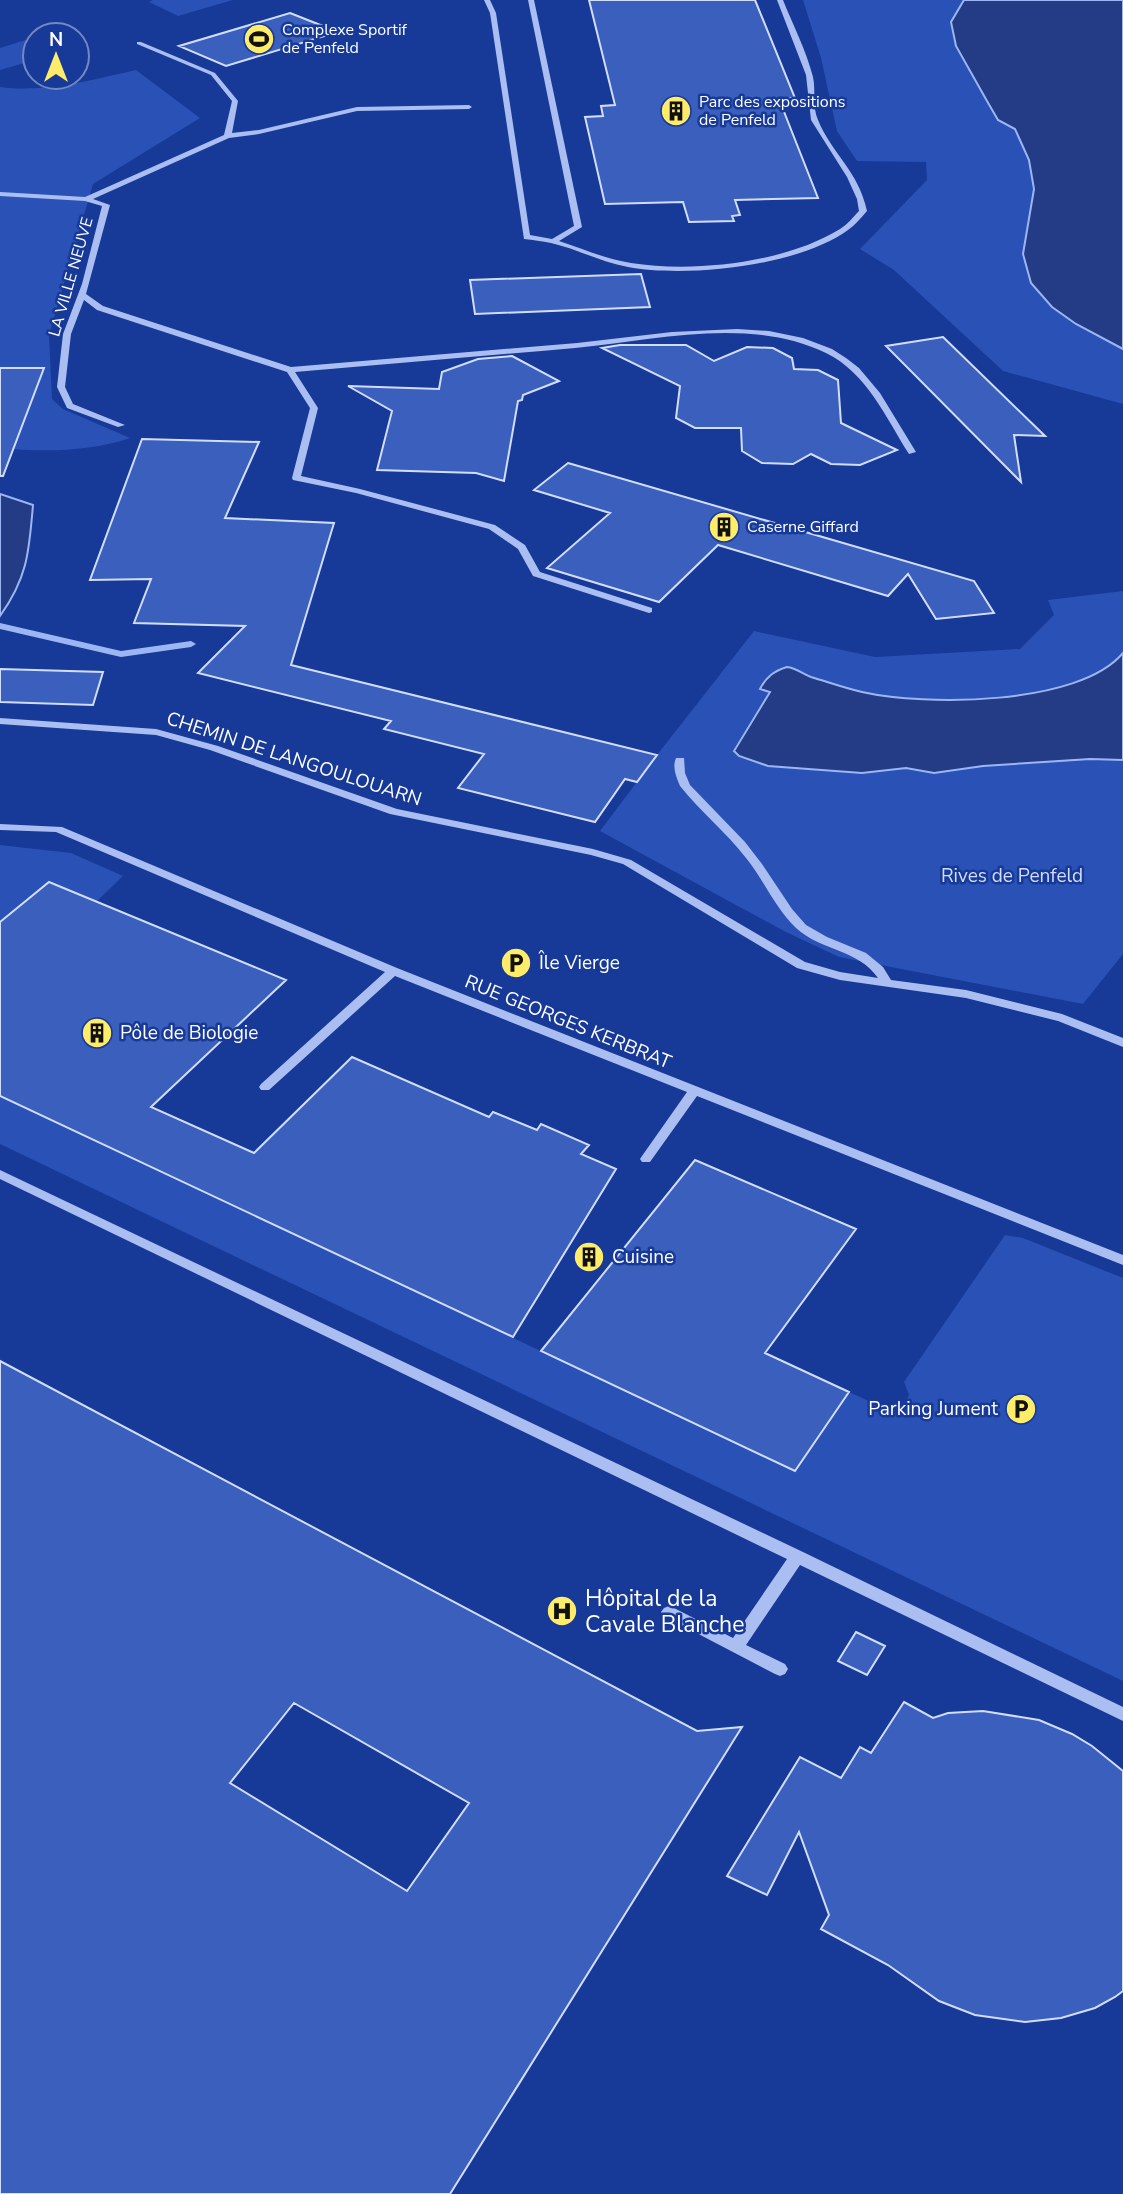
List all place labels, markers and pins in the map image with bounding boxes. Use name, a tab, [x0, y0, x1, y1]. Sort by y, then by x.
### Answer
place label: Complexe Sportif de Penfeld	[282, 19, 408, 59]
sports icon: Complexe Sportif de Penfeld	[242, 22, 276, 56]
place label: Parc des expositions de Penfeld	[699, 91, 846, 131]
building icon: Parc des expositions de Penfeld	[659, 94, 693, 128]
building icon: Caserne Giffard	[707, 510, 741, 544]
place label: Caserne Giffard	[747, 516, 859, 538]
parking icon: Île Vierge	[499, 946, 533, 980]
place label: Île Vierge	[538, 950, 620, 976]
building icon: Pôle de Biologie	[80, 1016, 114, 1050]
place label: Pôle de Biologie	[120, 1020, 258, 1046]
building icon: Cuisine	[572, 1240, 606, 1274]
place label: Cuisine	[612, 1244, 674, 1270]
parking icon: Parking Jument	[1004, 1392, 1038, 1426]
place label: Parking Jument	[868, 1396, 998, 1422]
place label: Hôpital de la Cavale Blanche	[585, 1583, 744, 1640]
hospital icon: Hôpital de la Cavale Blanche	[545, 1594, 579, 1628]

